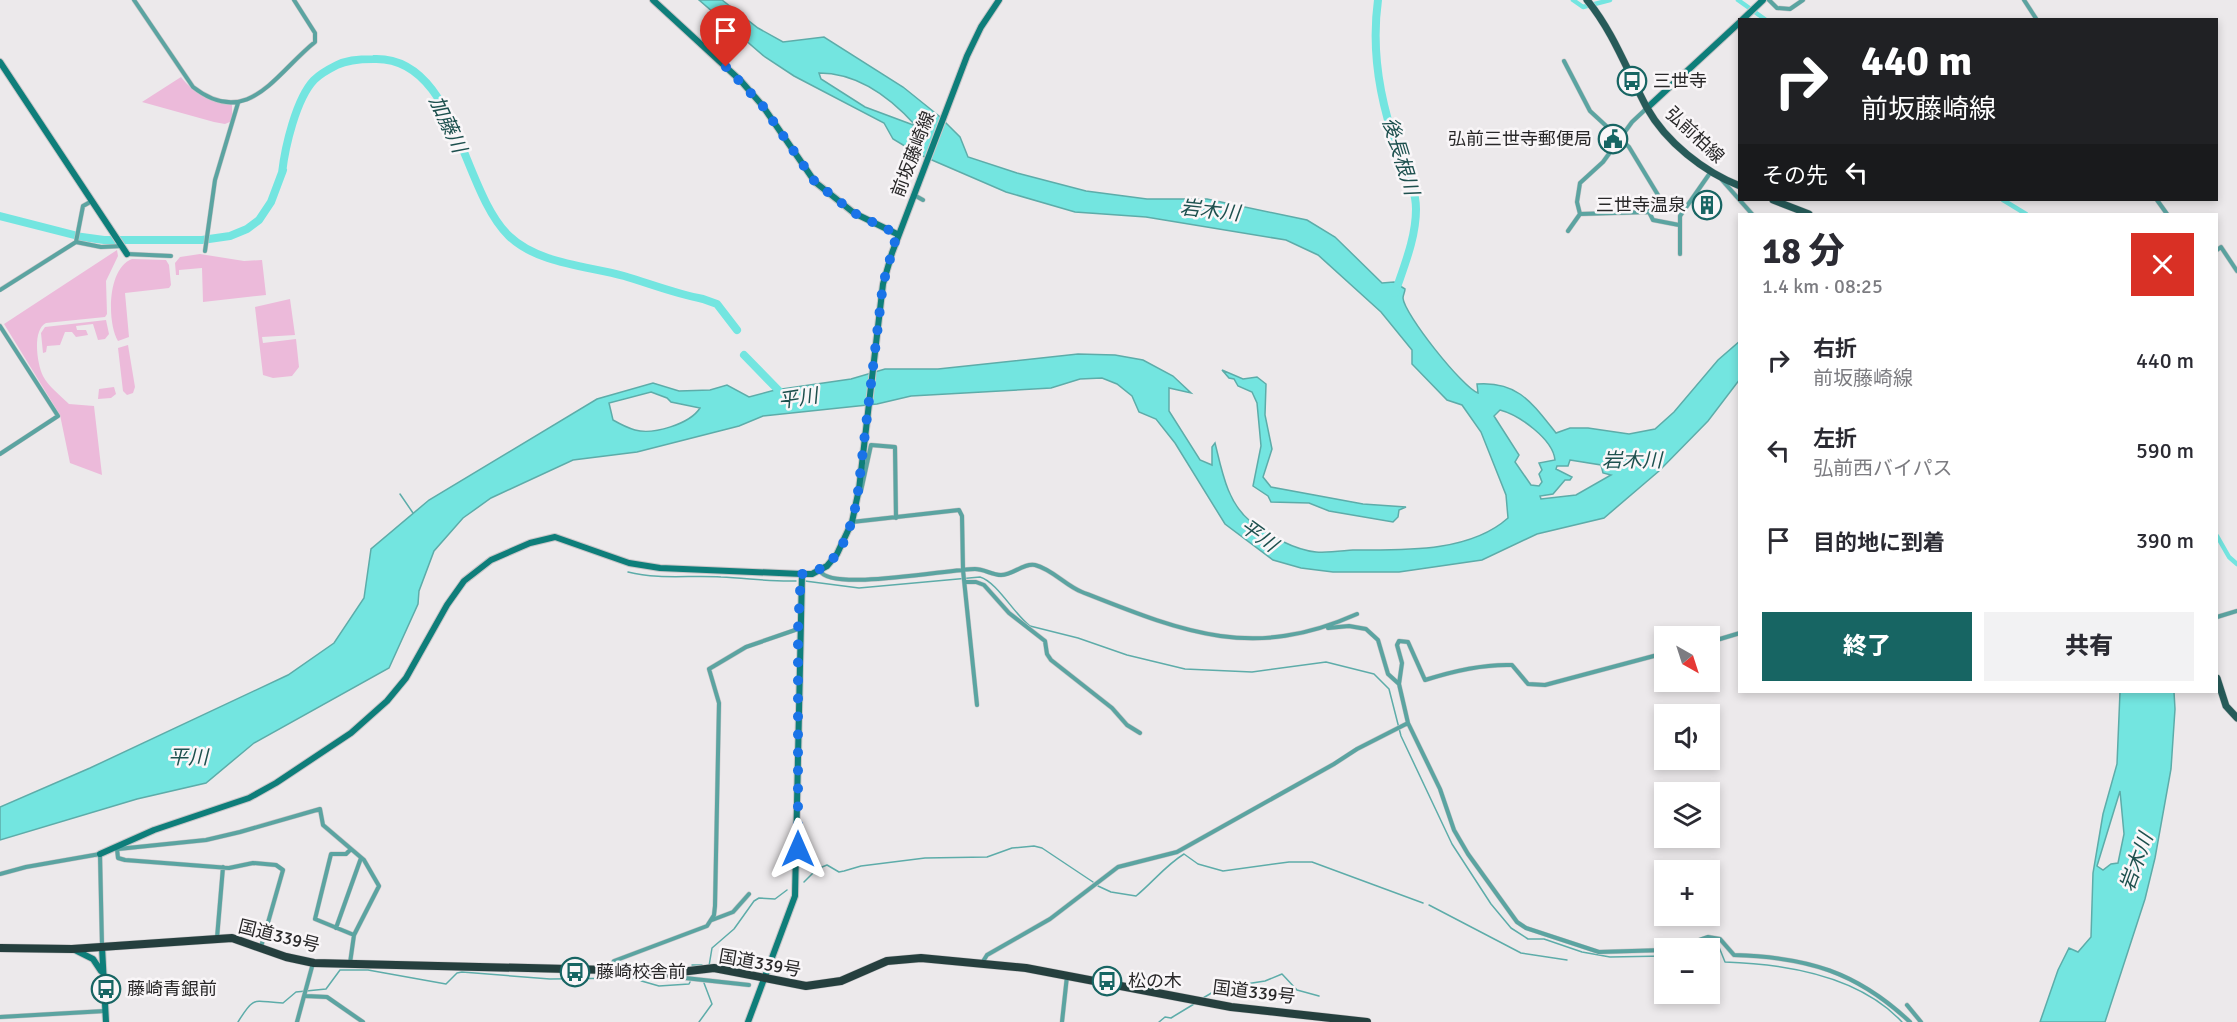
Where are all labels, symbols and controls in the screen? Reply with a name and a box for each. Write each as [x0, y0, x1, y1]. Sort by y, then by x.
pin [700, 5, 751, 67]
icon: arrive [709, 14, 742, 47]
text: 440 m [1861, 36, 1972, 87]
icon: right [1762, 42, 1840, 120]
bus stop icon: 三世寺 [1616, 65, 1648, 97]
place label: 三世寺 [1653, 70, 1707, 92]
water label: 加藤川 [424, 92, 472, 158]
text: 前坂藤崎線 [1861, 93, 1996, 126]
street label: 弘前柏線 [1661, 102, 1729, 168]
street label: 前坂藤崎線 [887, 108, 939, 200]
water label: 後長根川 [1377, 114, 1425, 200]
public building icon: 弘前三世寺郵便局 [1597, 123, 1629, 155]
place label: 弘前三世寺郵便局 [1448, 128, 1592, 150]
icon: left [1840, 156, 1873, 189]
text: その先 [1762, 162, 1828, 189]
building icon: 三世寺温泉 [1691, 189, 1723, 221]
place label: 三世寺温泉 [1596, 194, 1686, 216]
water label: 岩木川 [1179, 195, 1243, 226]
text: 18 分 [1762, 229, 1845, 274]
button: close [2131, 233, 2194, 296]
text: 1.4 km · 08:25 [1762, 274, 1883, 299]
text: 右折 [1813, 335, 1857, 362]
icon: right [1762, 344, 1795, 377]
text: 440 m [2136, 347, 2194, 374]
text: 前坂藤崎線 [1813, 366, 1913, 391]
water label: 平川 [776, 383, 822, 414]
text: 左折 [1813, 425, 1857, 452]
icon: left [1762, 434, 1795, 467]
text: 590 m [2136, 437, 2194, 464]
water label: 岩木川 [1602, 448, 1664, 473]
text: 弘前西バイパス [1813, 456, 1953, 481]
water label: 平川 [1235, 514, 1284, 558]
icon: arrive [1762, 524, 1795, 557]
text: 390 m [2136, 527, 2194, 554]
text: 目的地に到着 [1813, 529, 1945, 556]
button: 終了 [1762, 612, 1972, 681]
button: 共有 [1984, 612, 2194, 681]
north arrow [1654, 626, 1720, 692]
map controls [1654, 626, 1720, 1004]
button: sound [1654, 704, 1720, 770]
water label: 平川 [168, 745, 210, 770]
button: layers [1654, 782, 1720, 848]
position arrow [766, 817, 830, 881]
water label: 岩木川 [2114, 828, 2159, 895]
button: + [1654, 860, 1720, 926]
street label: 国道339号 [236, 915, 322, 957]
button: − [1654, 938, 1720, 1004]
street label: 国道339号 [717, 945, 803, 981]
bus stop icon: 藤崎校舎前 [559, 956, 591, 988]
place label: 藤崎校舎前 [596, 961, 686, 983]
bus stop icon: 松の木 [1091, 965, 1123, 997]
place label: 松の木 [1128, 970, 1182, 992]
bus stop icon: 藤崎青銀前 [90, 973, 122, 1005]
street label: 国道339号 [1211, 976, 1297, 1008]
place label: 藤崎青銀前 [127, 978, 217, 1000]

